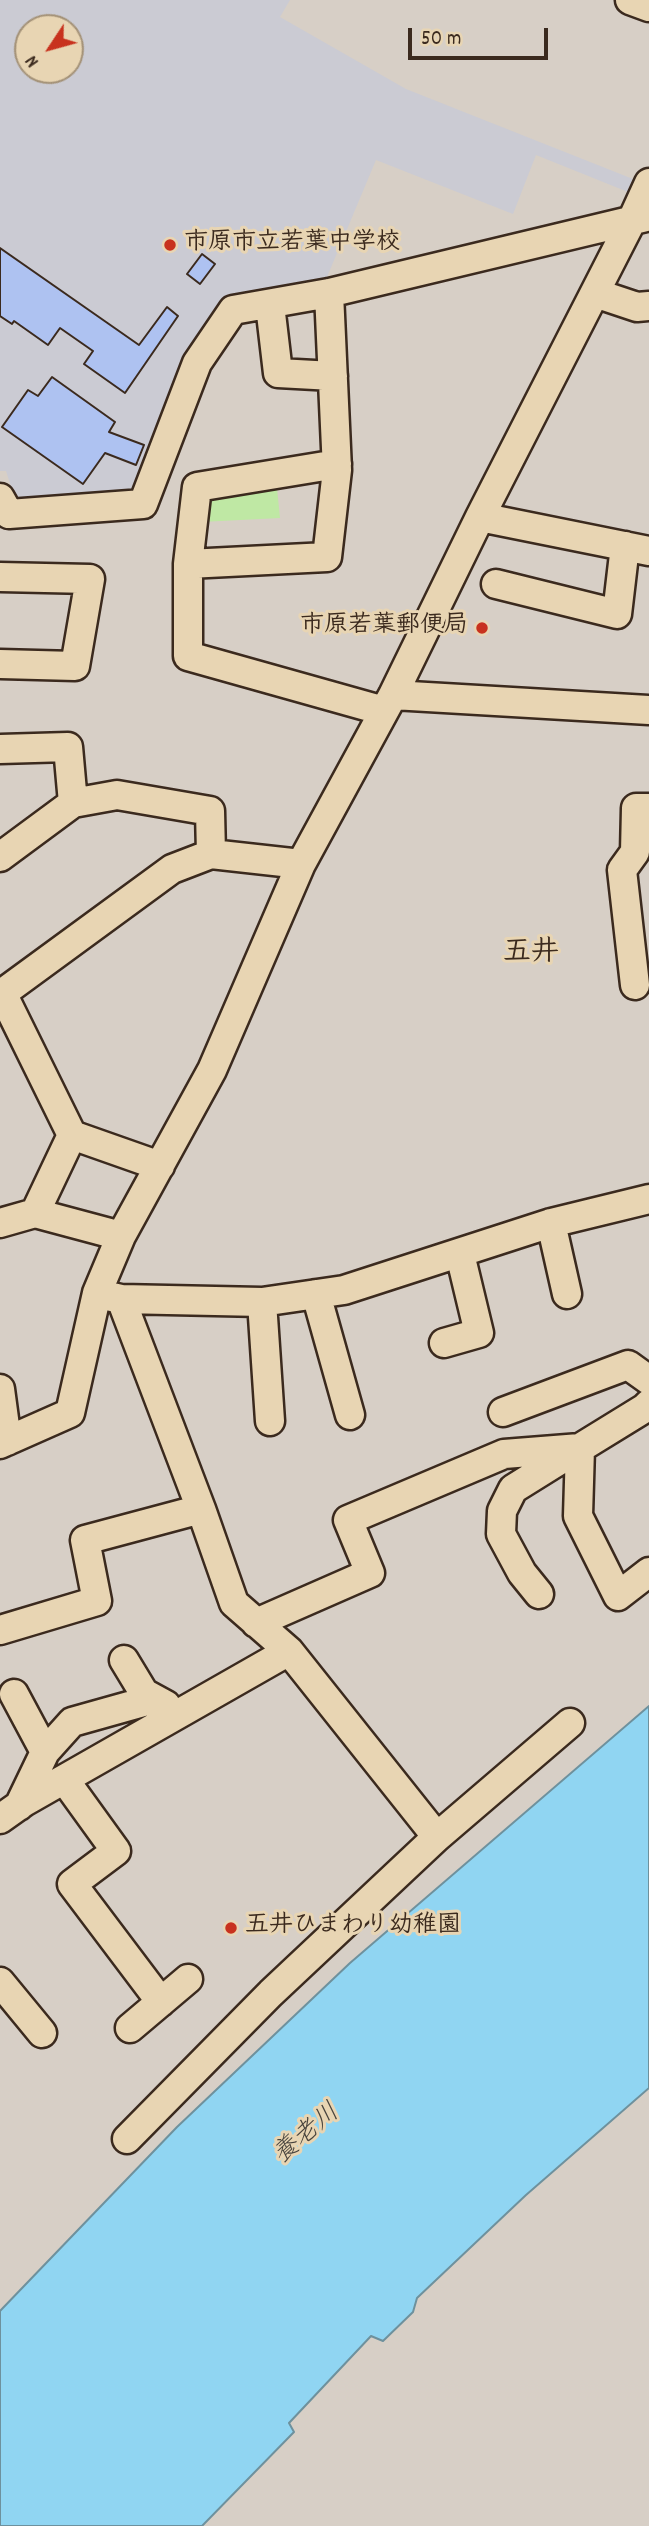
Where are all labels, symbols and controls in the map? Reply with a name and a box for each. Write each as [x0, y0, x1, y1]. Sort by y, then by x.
north arrow [14, 14, 84, 84]
scale bar [411, 14, 551, 58]
text: 50 m [421, 25, 461, 55]
text: N [20, 49, 47, 72]
place label: 市原市立若葉中学校 [184, 231, 400, 259]
marker: 市原市立若葉中学校 [162, 237, 178, 253]
place label: 市原若葉郵便局 [300, 614, 468, 642]
marker: 市原若葉郵便局 [474, 620, 490, 636]
district label: 五井 [503, 938, 559, 972]
place label: 五井ひまわり幼稚園 [245, 1914, 461, 1942]
marker: 五井ひまわり幼稚園 [223, 1920, 239, 1936]
water label: 養老川 [268, 2099, 348, 2173]

